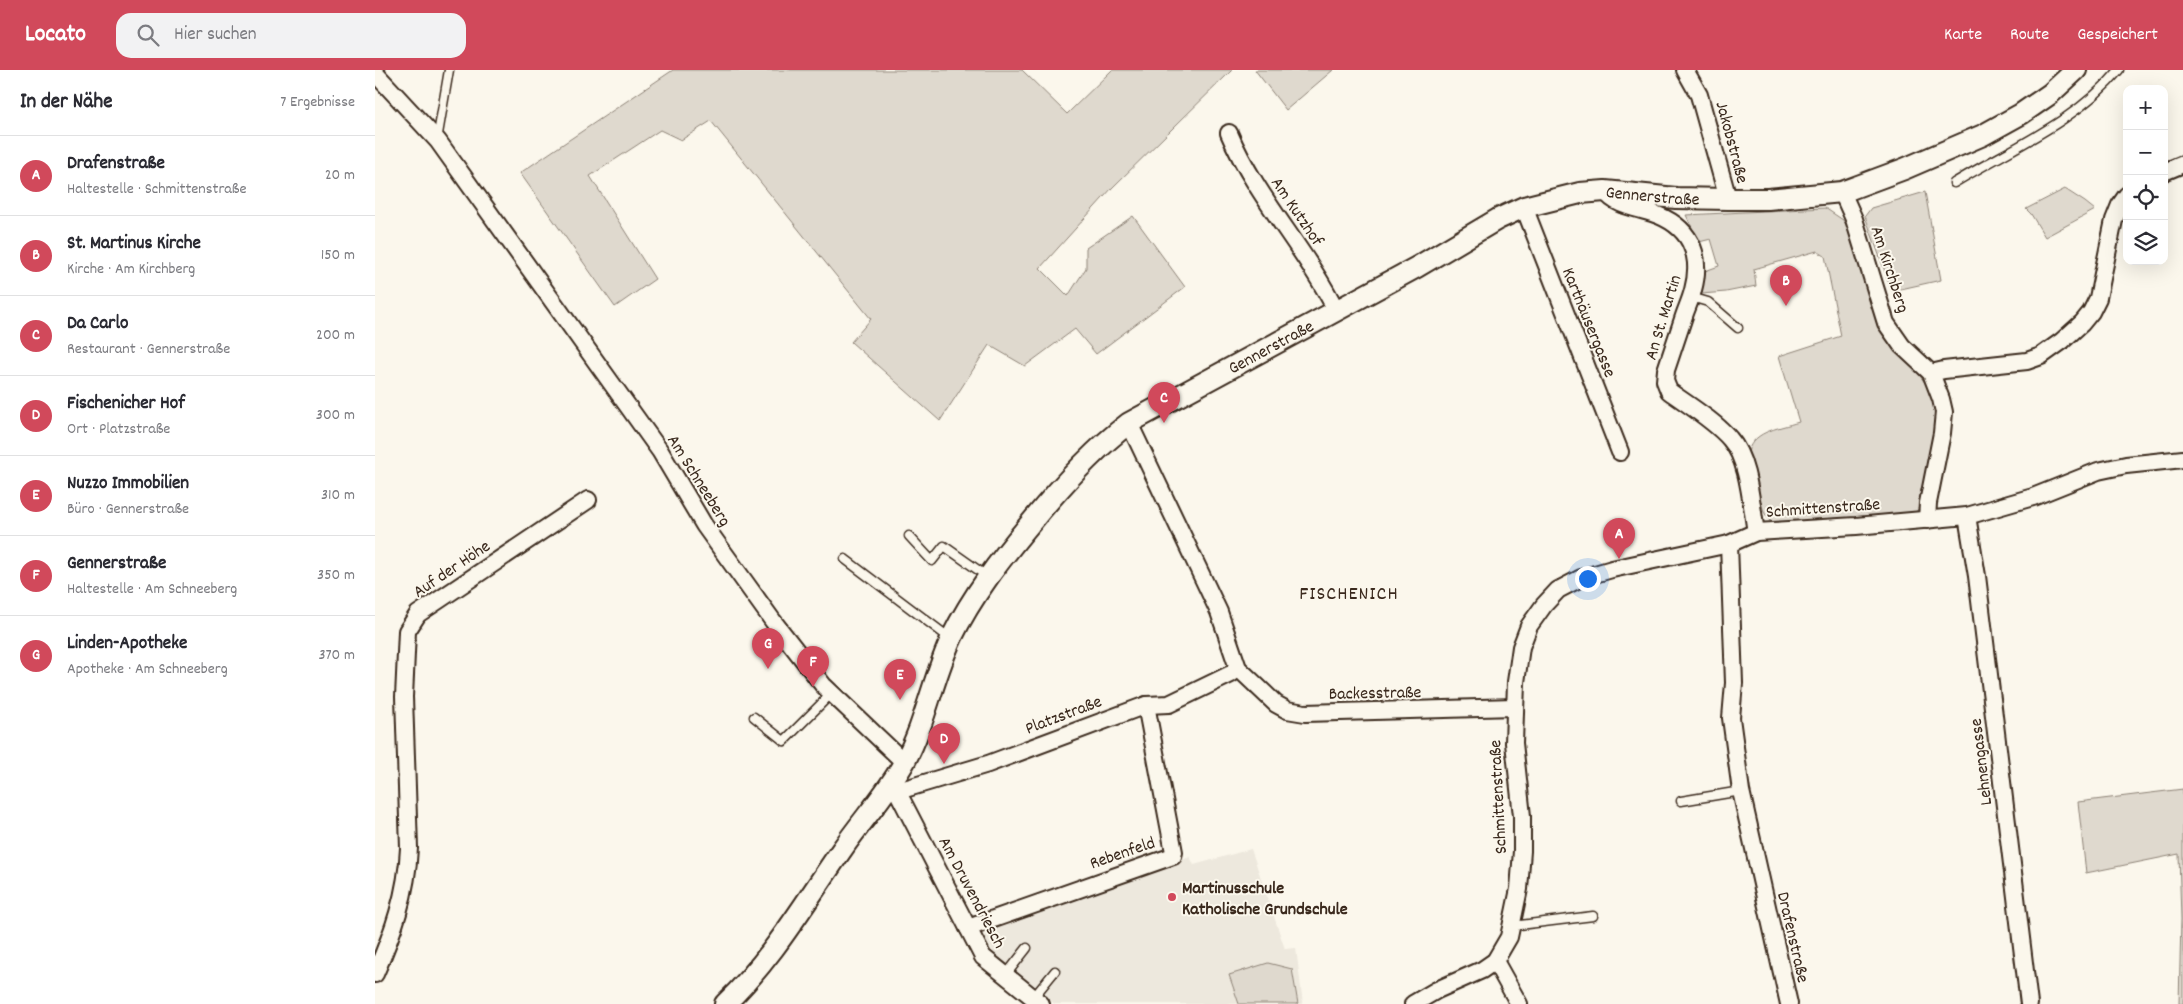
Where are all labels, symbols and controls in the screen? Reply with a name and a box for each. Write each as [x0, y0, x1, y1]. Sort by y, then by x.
search box [116, 13, 466, 58]
text: Locato [25, 18, 86, 52]
icon: search [134, 21, 162, 49]
text: Hier suchen [174, 22, 257, 49]
text: Karte [1944, 23, 1982, 48]
text: Route [2010, 23, 2049, 48]
text: Gespeichert [2077, 23, 2158, 48]
map controls [2123, 85, 2168, 265]
button: + [2123, 85, 2168, 130]
text: In der Nähe [20, 88, 112, 118]
text: 7 Ergebnisse [280, 91, 355, 114]
street label: Jakobstraße [1708, 99, 1754, 187]
button: − [2123, 130, 2168, 175]
text: Drafenstraße [67, 151, 165, 178]
text: A [32, 164, 40, 187]
text: 20 m [325, 164, 355, 187]
street label: Am Kutzhof [1264, 173, 1329, 252]
button: locate [2123, 175, 2168, 220]
text: Haltestelle · Schmittenstraße [67, 178, 246, 201]
street label: Gennerstraße [1604, 181, 1700, 213]
button: layers [2123, 220, 2168, 265]
street label: Am Kirchberg [1863, 223, 1915, 317]
text: St. Martinus Kirche [67, 231, 201, 258]
text: B [32, 244, 40, 267]
text: 150 m [321, 244, 355, 267]
text: Kirche · Am Kirchberg [67, 258, 195, 281]
street label: Karthäusergasse [1554, 264, 1621, 382]
pin: B [1770, 265, 1802, 306]
street label: An St. Martin [1640, 272, 1689, 363]
text: Da Carlo [67, 311, 128, 338]
street label: Gennerstraße [1224, 315, 1319, 382]
text: C [32, 324, 40, 347]
text: 200 m [316, 324, 355, 347]
text: Restaurant · Gennerstraße [67, 338, 230, 361]
pin: C [1148, 382, 1180, 423]
text: Fischenicher Hof [67, 391, 185, 418]
text: D [32, 404, 40, 427]
text: 300 m [316, 404, 355, 427]
text: Ort · Platzstraße [67, 418, 170, 441]
street label: Am Schneeberg [660, 431, 736, 532]
text: Nuzzo Immobilien [67, 471, 189, 498]
text: E [32, 484, 40, 507]
text: 310 m [321, 484, 355, 507]
street label: Schmittenstraße [1765, 493, 1881, 526]
text: Büro · Gennerstraße [67, 498, 189, 521]
pin: A [1603, 518, 1635, 559]
street label: Auf der Höhe [409, 535, 496, 605]
text: Gennerstraße [67, 551, 166, 578]
text: F [32, 564, 40, 587]
text: 350 m [317, 564, 355, 587]
your location [1575, 566, 1601, 592]
text: Haltestelle · Am Schneeberg [67, 578, 237, 601]
district label: FISCHENICH [1299, 581, 1399, 609]
pin: G [752, 628, 784, 669]
text: Linden-Apotheke [67, 631, 187, 658]
text: G [32, 644, 40, 667]
text: 370 m [318, 644, 355, 667]
pin: F [797, 646, 829, 687]
text: Apotheke · Am Schneeberg [67, 658, 228, 681]
pin: E [884, 659, 916, 700]
street label: Backesstraße [1328, 681, 1422, 708]
street label: Platzstraße [1022, 690, 1106, 742]
street label: Lehnengasse [1965, 717, 2000, 807]
pin: D [928, 723, 960, 764]
street label: Schmittenstraße [1484, 739, 1515, 855]
street label: Rebenfeld [1087, 832, 1159, 877]
street label: Am Druvendriesch [931, 833, 1011, 953]
place label: Martinusschule Katholische Grundschule [1182, 877, 1348, 923]
street label: Drafenstraße [1769, 890, 1814, 986]
marker: Martinusschule Katholische Grundschule [1166, 891, 1178, 903]

